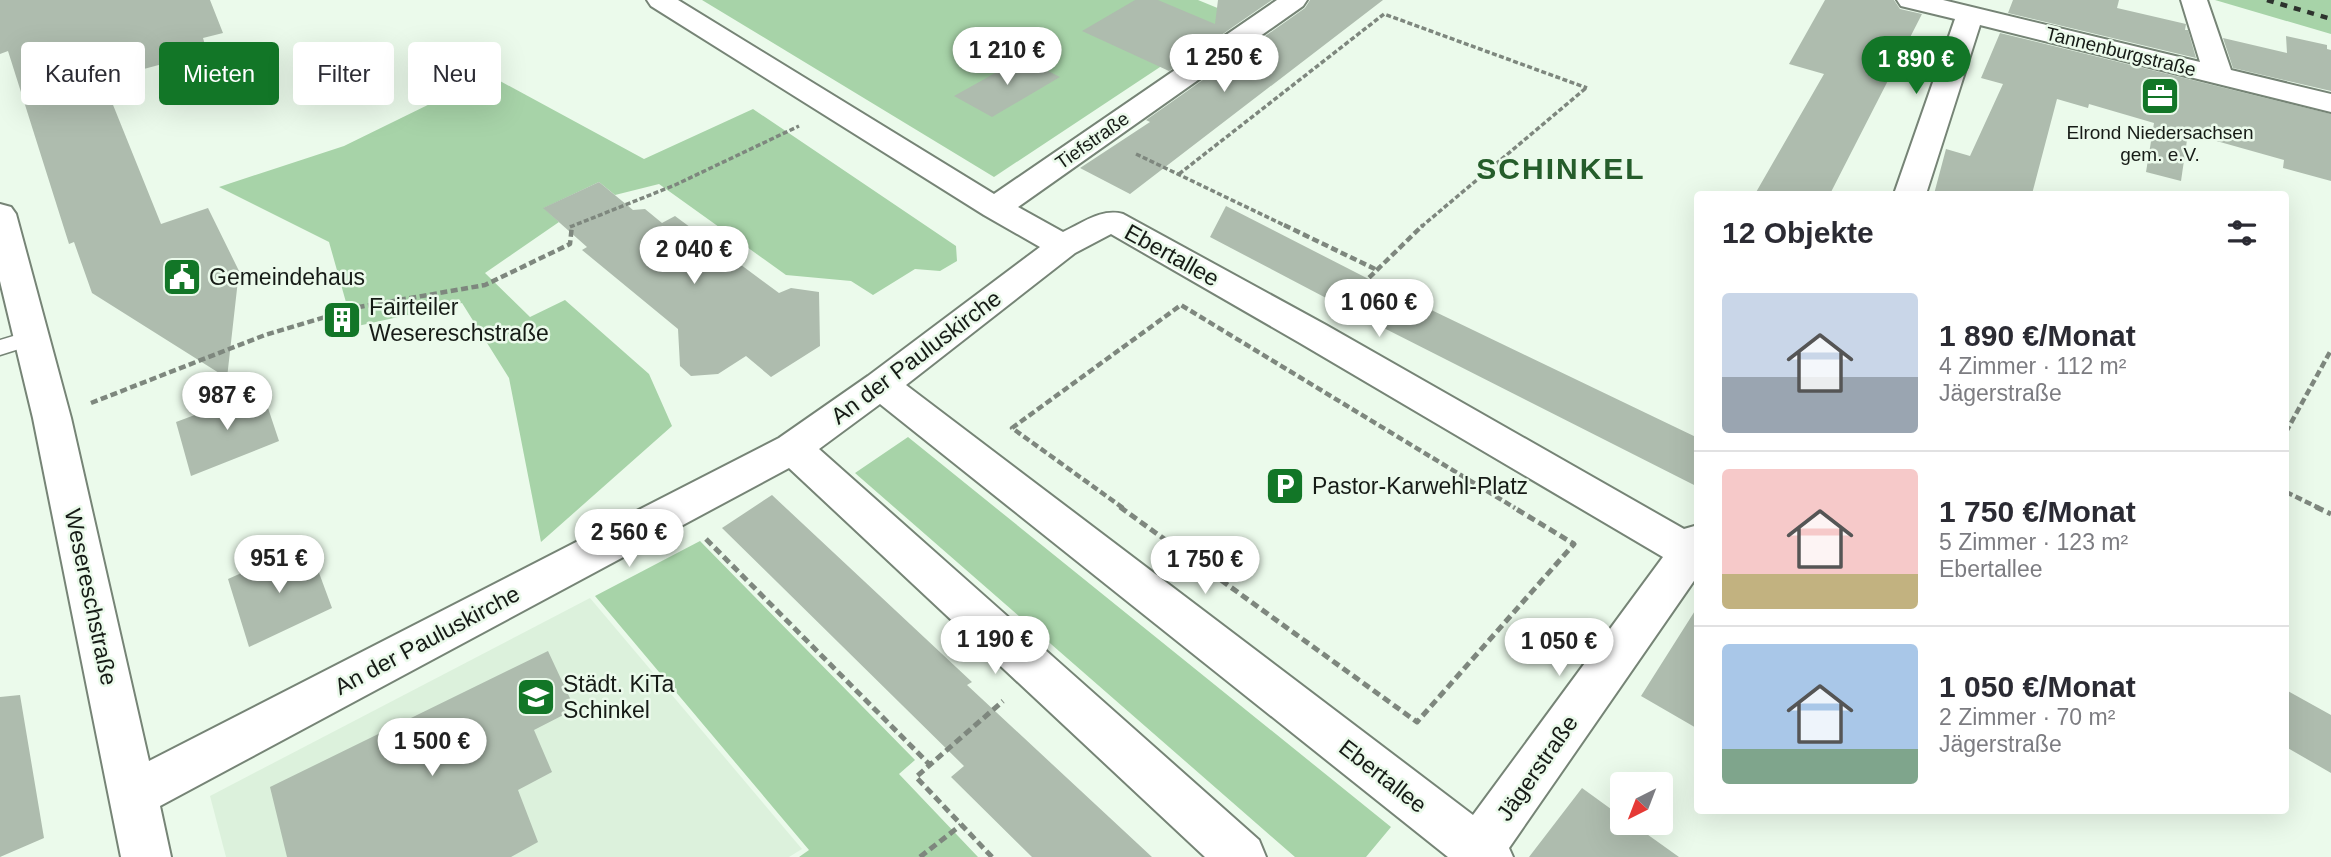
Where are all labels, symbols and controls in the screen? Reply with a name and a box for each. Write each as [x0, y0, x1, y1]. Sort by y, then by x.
street label: Tannenburgstraße [2044, 23, 2198, 80]
pin: 1 210 € [942, 28, 1072, 87]
pin: 1 250 € [1159, 34, 1289, 94]
pin: 1 890 € [1851, 36, 1981, 96]
text: 1 210 € [969, 37, 1045, 63]
chip: Kaufen [21, 42, 145, 105]
chip: Mieten [159, 42, 279, 105]
chip: Filter [293, 42, 394, 105]
chip: Neu [408, 42, 501, 105]
text: 1 250 € [1186, 44, 1262, 70]
text: 1 890 € [1878, 46, 1954, 72]
office icon: Elrond Niedersachsen gem. e.V. [2139, 75, 2181, 117]
street label: Tiefstraße [1052, 107, 1133, 173]
place label: Elrond Niedersachsen gem. e.V. [2067, 122, 2253, 165]
district label: SCHINKEL [1476, 152, 1646, 185]
icon: filters [2223, 214, 2261, 252]
text: 12 Objekte [1722, 216, 1874, 249]
street label: Ebertallee [1120, 219, 1224, 291]
pin: 2 040 € [629, 226, 759, 286]
text: 2 040 € [656, 236, 732, 262]
public building icon: Gemeindehaus [161, 256, 203, 298]
place label: Gemeindehaus [209, 264, 365, 290]
pin: 1 060 € [1314, 280, 1444, 339]
street label: An der Pauluskirche [826, 285, 1006, 429]
text: 1 060 € [1341, 289, 1417, 315]
place label: Fairteiler Wesereschstraße [369, 294, 549, 346]
building icon: Fairteiler Wesereschstraße [321, 299, 363, 341]
text: 1 890 €/Monat [1939, 319, 2136, 352]
icon: home [1778, 321, 1862, 405]
text: 4 Zimmer · 112 m² [1939, 353, 2126, 379]
pin: 987 € [178, 372, 276, 432]
text: Jägerstraße [1939, 380, 2062, 406]
text: 987 € [198, 382, 256, 408]
parking icon: Pastor-Karwehl-Platz [1264, 465, 1306, 507]
place label: Pastor-Karwehl-Platz [1312, 473, 1528, 499]
text: 1 750 €/Monat [1939, 495, 2136, 528]
icon: home [1778, 497, 1862, 581]
street label: Wesereschstraße [60, 506, 122, 688]
pin: 2 560 € [564, 510, 694, 569]
text: 2 560 € [591, 519, 667, 545]
text: 5 Zimmer · 123 m² [1939, 529, 2128, 555]
pin: 951 € [230, 536, 328, 595]
pin: 1 750 € [1140, 536, 1270, 596]
text: 951 € [250, 545, 308, 571]
text: 1 750 € [1167, 546, 1243, 572]
text: Ebertallee [1939, 556, 2043, 582]
street label: An der Pauluskirche [330, 580, 524, 700]
pin: 1 190 € [930, 616, 1060, 676]
pin: 1 050 € [1494, 618, 1624, 678]
text: 1 190 € [957, 626, 1033, 652]
text: 1 050 € [1521, 628, 1597, 654]
text: 1 050 €/Monat [1939, 670, 2136, 703]
place label: Städt. KiTa Schinkel [563, 671, 674, 723]
icon: home [1778, 672, 1862, 756]
school or university icon: Städt. KiTa Schinkel [515, 676, 557, 718]
text: 2 Zimmer · 70 m² [1939, 704, 2115, 730]
street label: Jägerstraße [1491, 710, 1583, 826]
pin: 1 500 € [367, 718, 497, 778]
text: 1 500 € [394, 728, 470, 754]
text: Jägerstraße [1939, 731, 2062, 757]
street label: Ebertallee [1334, 734, 1432, 818]
north arrow [1610, 772, 1673, 835]
map controls [1610, 772, 1673, 835]

